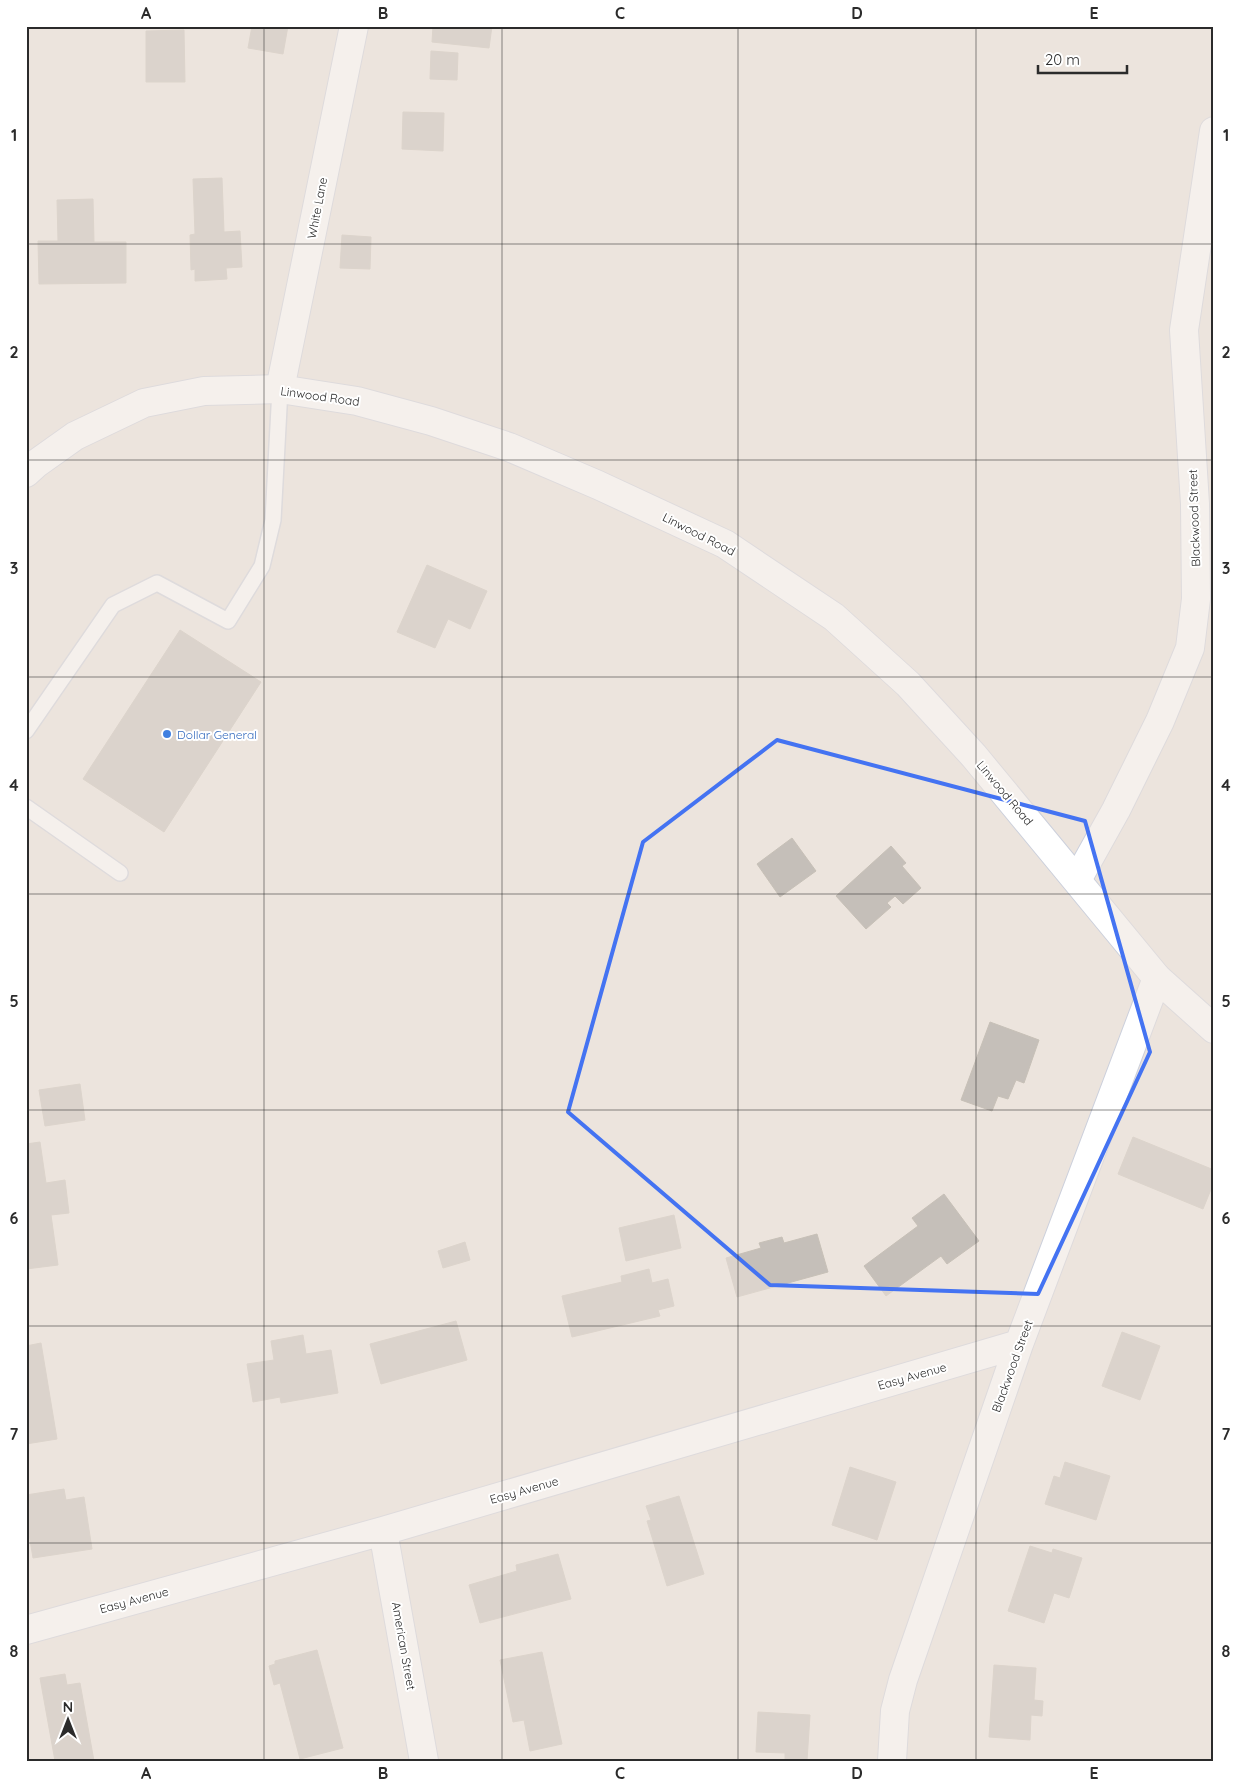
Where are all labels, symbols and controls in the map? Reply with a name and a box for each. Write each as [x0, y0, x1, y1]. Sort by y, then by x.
text: A [141, 3, 152, 23]
text: B [378, 3, 388, 23]
text: C [615, 3, 625, 23]
text: D [851, 3, 863, 23]
text: E [1089, 3, 1099, 23]
scale bar [1038, 42, 1126, 74]
text: 20 m [1045, 50, 1080, 69]
text: 1 [11, 125, 17, 145]
text: 1 [1223, 125, 1229, 145]
street label: White Lane [304, 176, 330, 240]
text: 2 [9, 342, 19, 362]
text: 2 [1221, 342, 1231, 362]
street label: Linwood Road [279, 383, 361, 409]
street label: Blackwood Street [1185, 469, 1203, 567]
street label: Linwood Road [660, 509, 738, 559]
text: 3 [10, 558, 18, 578]
text: 3 [1222, 558, 1230, 578]
place label: Dollar General [177, 727, 257, 742]
marker: Dollar General [161, 728, 173, 740]
street label: Linwood Road [974, 758, 1036, 828]
text: 4 [9, 775, 19, 795]
text: 4 [1221, 775, 1231, 795]
text: 5 [9, 991, 19, 1011]
text: 5 [1221, 991, 1231, 1011]
text: 6 [10, 1208, 19, 1228]
text: 6 [1222, 1208, 1231, 1228]
street label: Blackwood Street [988, 1318, 1036, 1414]
street label: Easy Avenue [876, 1359, 948, 1393]
text: 7 [10, 1424, 19, 1444]
text: 7 [1222, 1424, 1231, 1444]
street label: Easy Avenue [488, 1473, 560, 1507]
street label: Easy Avenue [98, 1584, 170, 1616]
street label: American Street [389, 1601, 419, 1691]
text: 8 [10, 1641, 19, 1661]
text: 8 [1222, 1641, 1231, 1661]
north arrow [42, 1694, 92, 1744]
text: N [63, 1698, 73, 1716]
text: A [141, 1763, 152, 1783]
text: B [378, 1763, 388, 1783]
text: C [615, 1763, 625, 1783]
text: D [851, 1763, 863, 1783]
text: E [1089, 1763, 1099, 1783]

